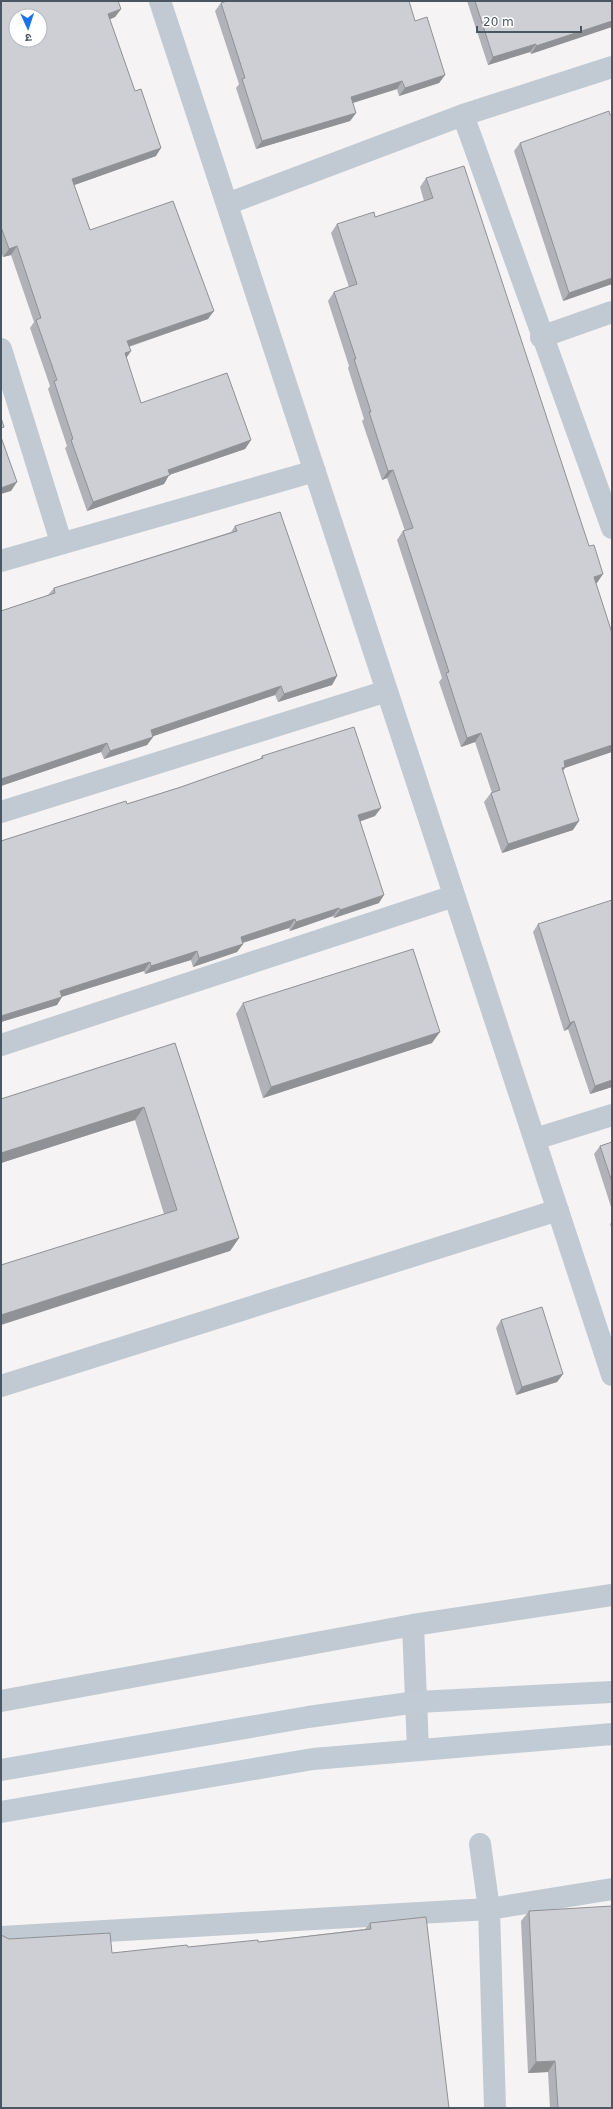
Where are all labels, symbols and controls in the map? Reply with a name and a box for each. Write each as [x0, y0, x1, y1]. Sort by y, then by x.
north arrow [8, 8, 48, 48]
scale bar [477, 8, 581, 34]
text: 20 m [483, 15, 514, 29]
text: उ [24, 31, 32, 44]

